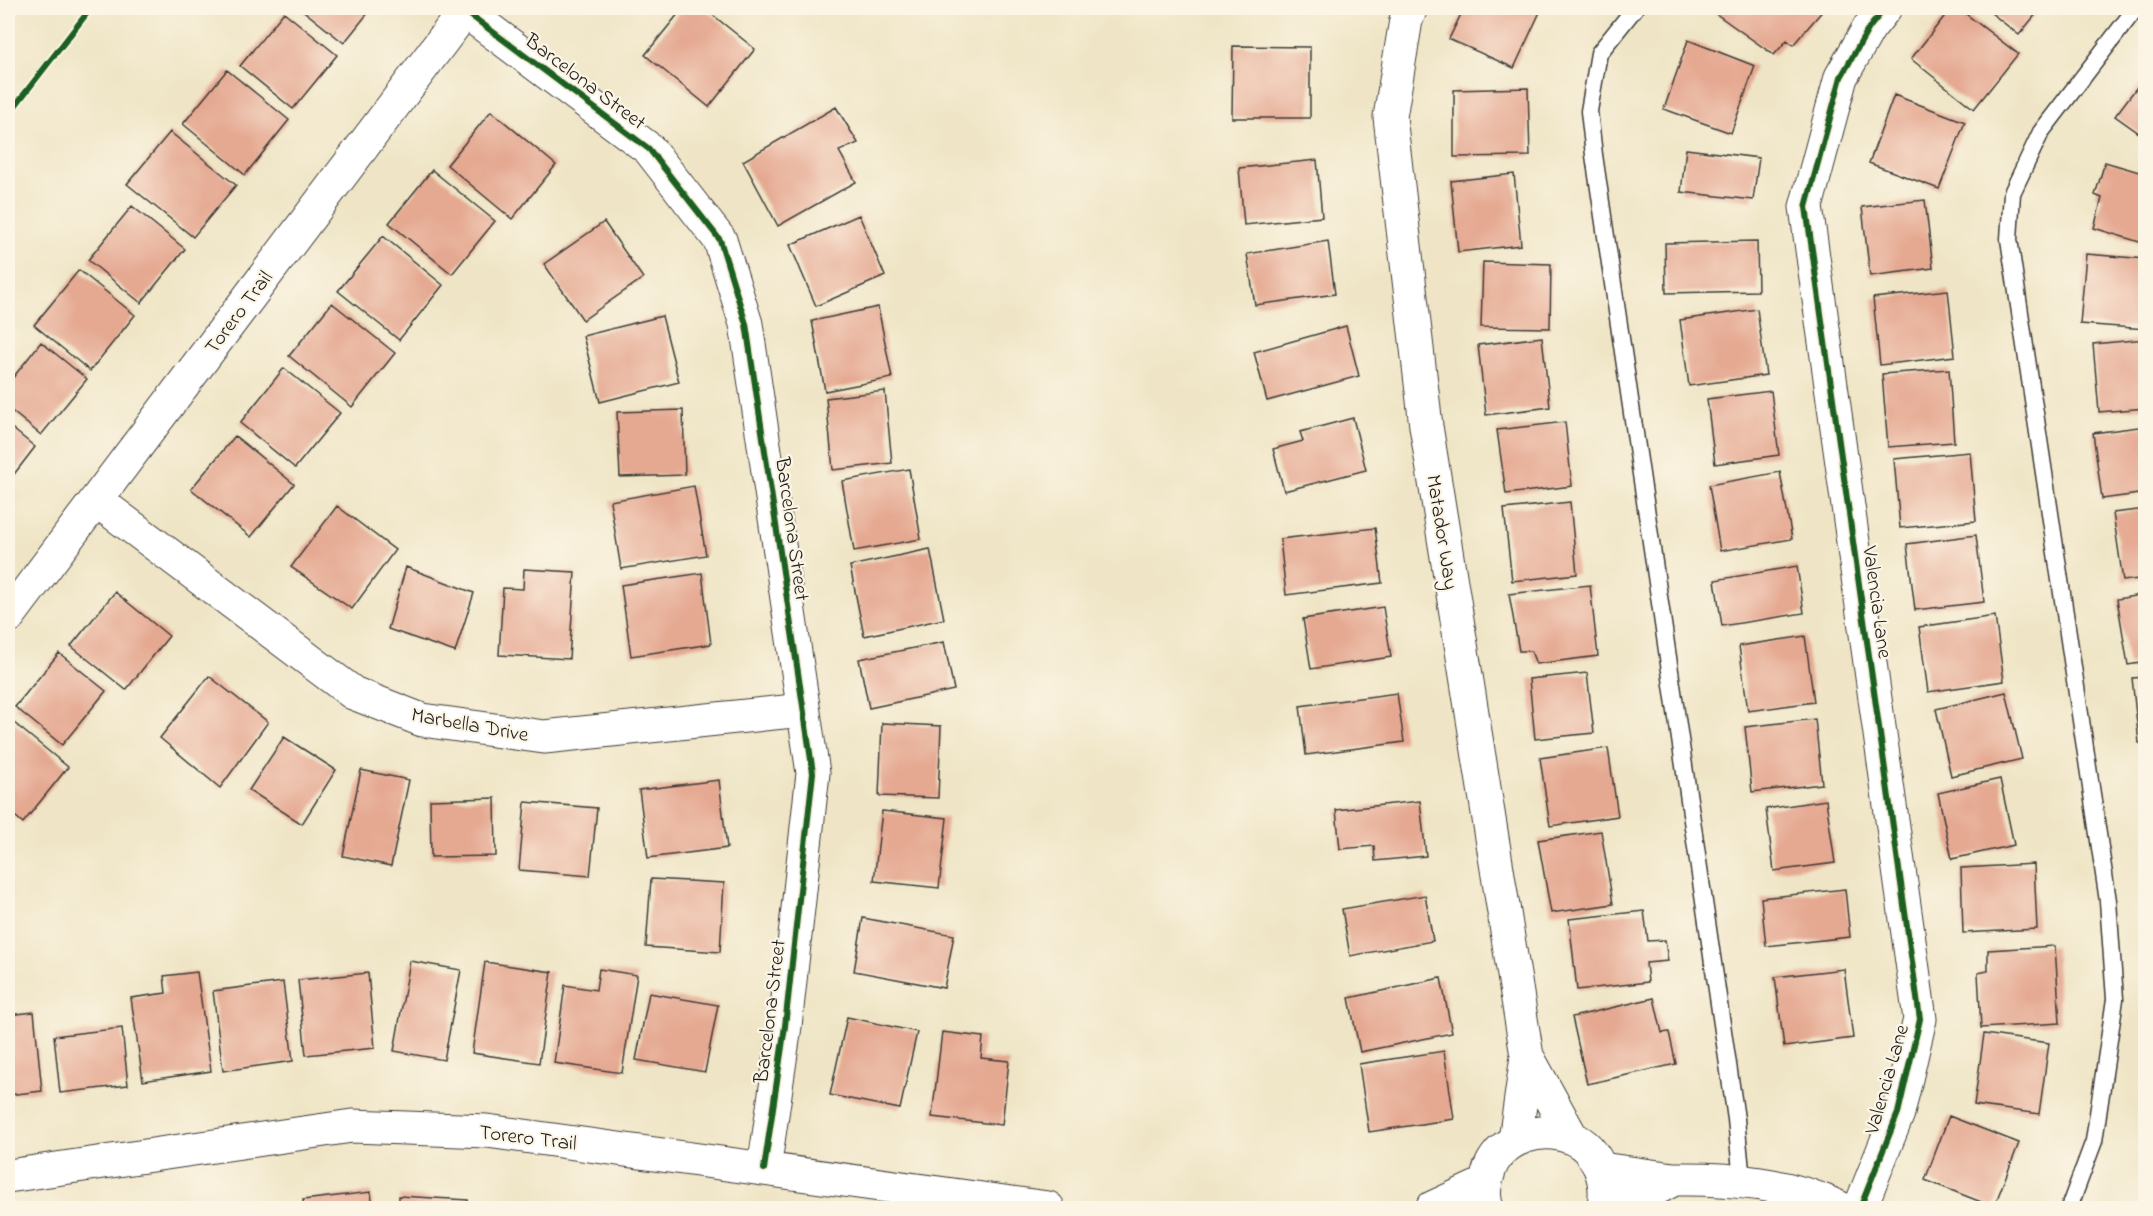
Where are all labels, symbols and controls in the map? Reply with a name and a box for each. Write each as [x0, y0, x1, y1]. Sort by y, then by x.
street label: Barcelona Street [517, 26, 652, 138]
street label: Torero Trail [198, 265, 281, 361]
street label: Barcelona Street [766, 454, 816, 603]
street label: Matador Way [1415, 473, 1465, 592]
street label: Valencia Lane [1853, 543, 1899, 661]
street label: Marbella Drive [409, 701, 531, 751]
street label: Barcelona Street [747, 937, 795, 1086]
street label: Valencia Lane [1858, 1021, 1918, 1139]
street label: Torero Trail [477, 1118, 578, 1160]

